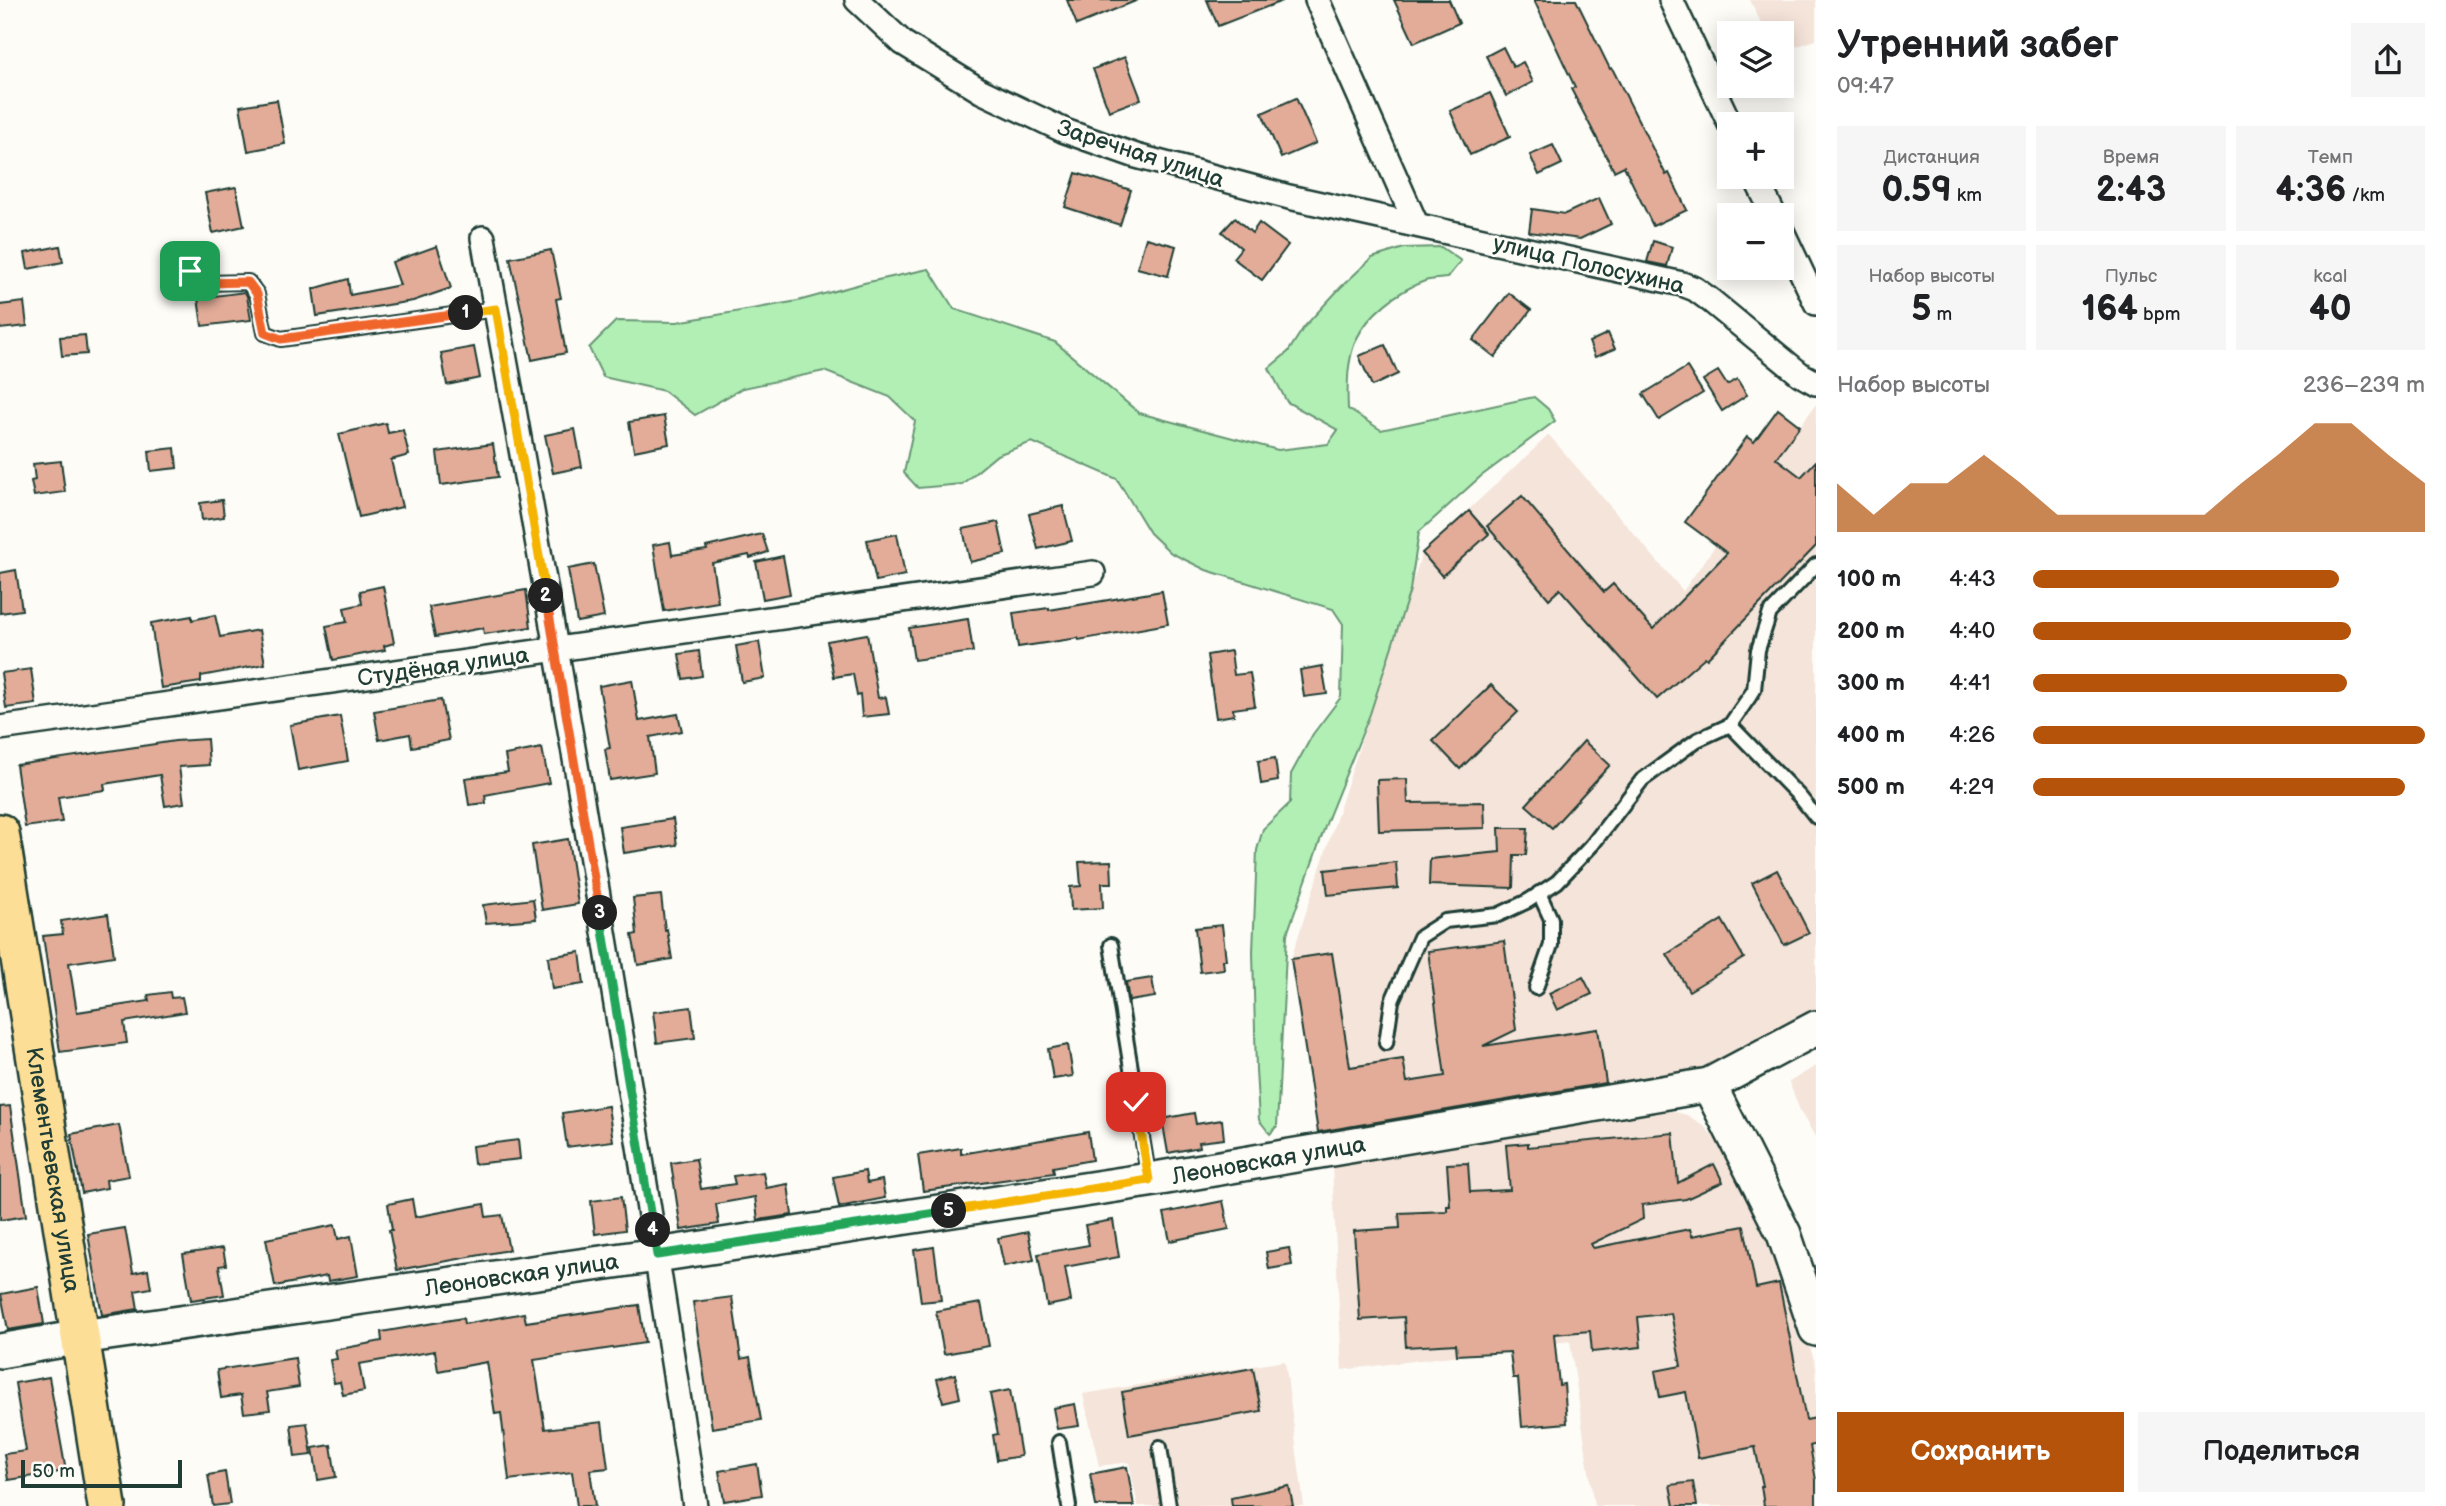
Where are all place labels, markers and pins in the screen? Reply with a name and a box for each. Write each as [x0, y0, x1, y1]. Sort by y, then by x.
pin [160, 241, 220, 301]
pin: 1 [448, 296, 484, 330]
pin: 2 [528, 578, 564, 614]
pin: 3 [582, 895, 618, 930]
pin [1106, 1072, 1166, 1132]
pin: 5 [932, 1194, 967, 1228]
pin: 4 [636, 1212, 670, 1248]

